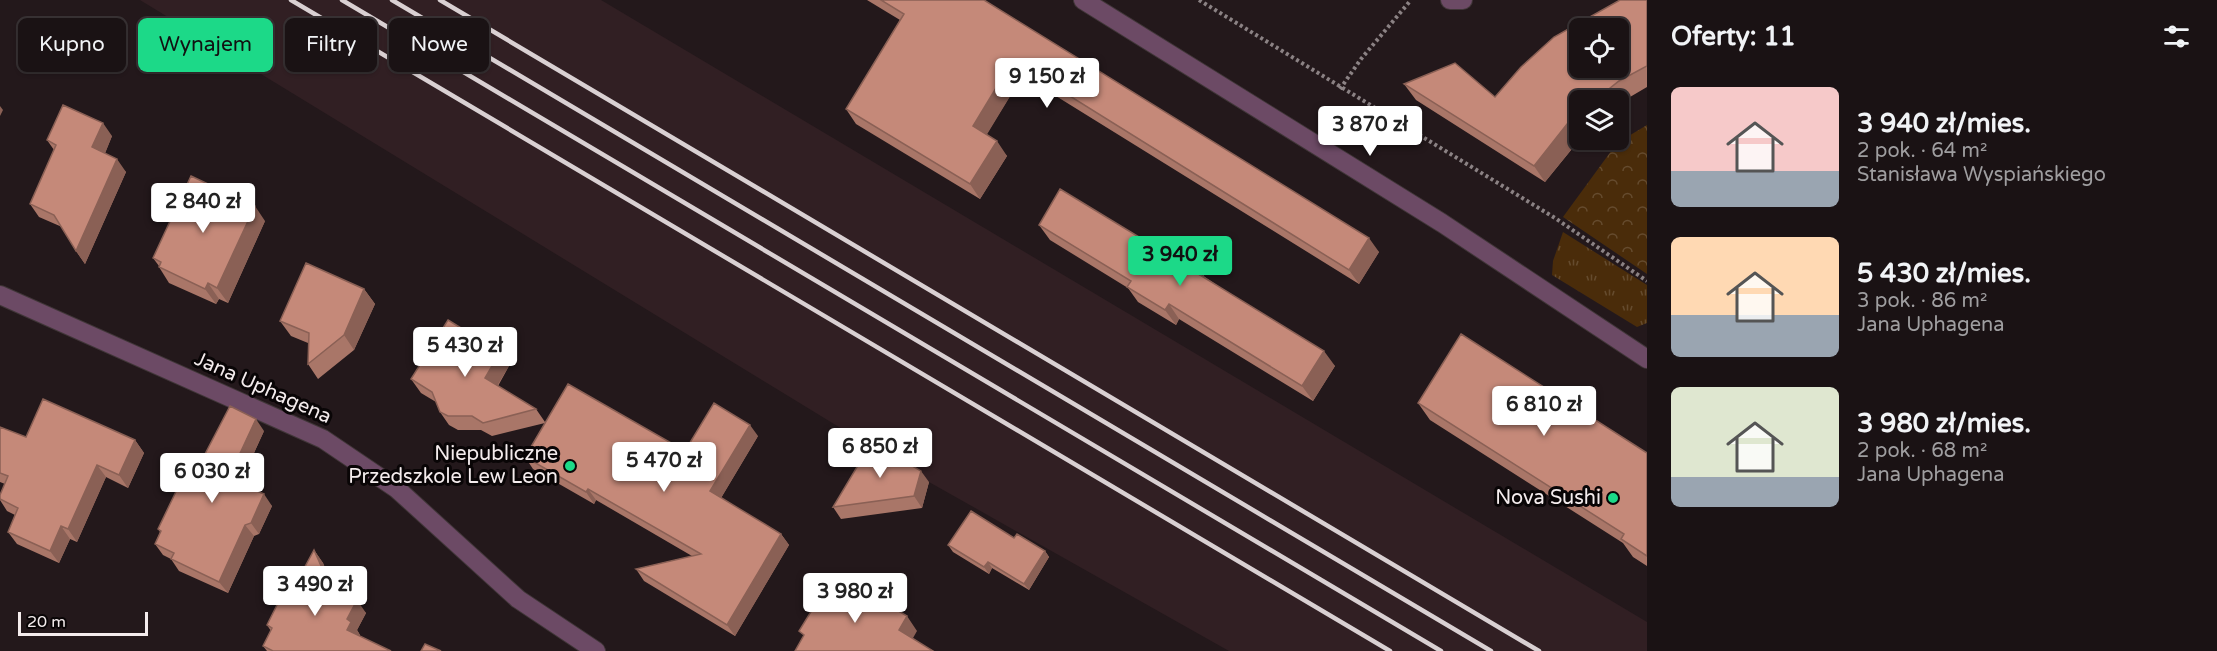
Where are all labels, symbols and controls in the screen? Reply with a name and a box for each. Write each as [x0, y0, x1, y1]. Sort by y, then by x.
chip: Kupno [18, 18, 126, 72]
chip: Wynajem [138, 18, 273, 72]
chip: Filtry [285, 18, 377, 72]
chip: Nowe [389, 18, 489, 72]
map controls [1569, 18, 1629, 150]
button: locate [1569, 18, 1629, 78]
icon: filters [2160, 20, 2193, 53]
text: Oferty: 11 [1671, 21, 1796, 52]
pin: 9 150 zł [985, 58, 1109, 109]
text: 9 150 zł [1009, 65, 1085, 89]
button: layers [1569, 90, 1629, 150]
pin: 3 870 zł [1308, 106, 1432, 157]
text: 3 940 zł/mies. [1857, 108, 2031, 139]
icon: home [1719, 111, 1791, 183]
text: 3 870 zł [1332, 113, 1408, 137]
text: 2 pok. · 64 m² [1857, 139, 1987, 163]
text: Stanisława Wyspiańskiego [1857, 163, 2106, 187]
pin: 2 840 zł [141, 183, 265, 234]
text: 2 840 zł [165, 190, 241, 214]
pin: 3 940 zł [1118, 236, 1242, 287]
text: 3 940 zł [1142, 243, 1218, 267]
text: 5 430 zł/mies. [1857, 258, 2031, 289]
icon: home [1719, 261, 1791, 333]
text: 3 pok. · 86 m² [1857, 289, 1987, 313]
text: Jana Uphagena [1857, 313, 2004, 337]
pin: 5 430 zł [403, 327, 527, 378]
text: 5 430 zł [427, 334, 503, 358]
street label: Jana Uphagena [191, 347, 335, 429]
pin: 6 810 zł [1482, 386, 1606, 437]
text: 6 810 zł [1506, 393, 1582, 417]
text: 3 980 zł/mies. [1857, 408, 2031, 439]
icon: home [1719, 411, 1791, 483]
pin: 6 850 zł [818, 428, 942, 479]
text: 6 850 zł [842, 435, 918, 459]
text: 2 pok. · 68 m² [1857, 439, 1987, 463]
place label: Niepubliczne Przedszkole Lew Leon [348, 442, 558, 489]
pin: 5 470 zł [602, 442, 726, 493]
text: 5 470 zł [626, 449, 702, 473]
pin: 6 030 zł [150, 453, 274, 504]
marker: Niepubliczne Przedszkole Lew Leon [563, 459, 577, 473]
text: 6 030 zł [174, 460, 250, 484]
text: Jana Uphagena [1857, 463, 2004, 487]
place label: Nova Sushi [1495, 486, 1601, 510]
marker: Nova Sushi [1606, 491, 1620, 505]
pin: 3 490 zł [253, 566, 377, 617]
text: 3 490 zł [277, 573, 353, 597]
pin: 3 980 zł [793, 573, 917, 624]
text: 3 980 zł [817, 580, 893, 604]
scale bar [18, 609, 148, 636]
text: 20 m [27, 612, 66, 632]

